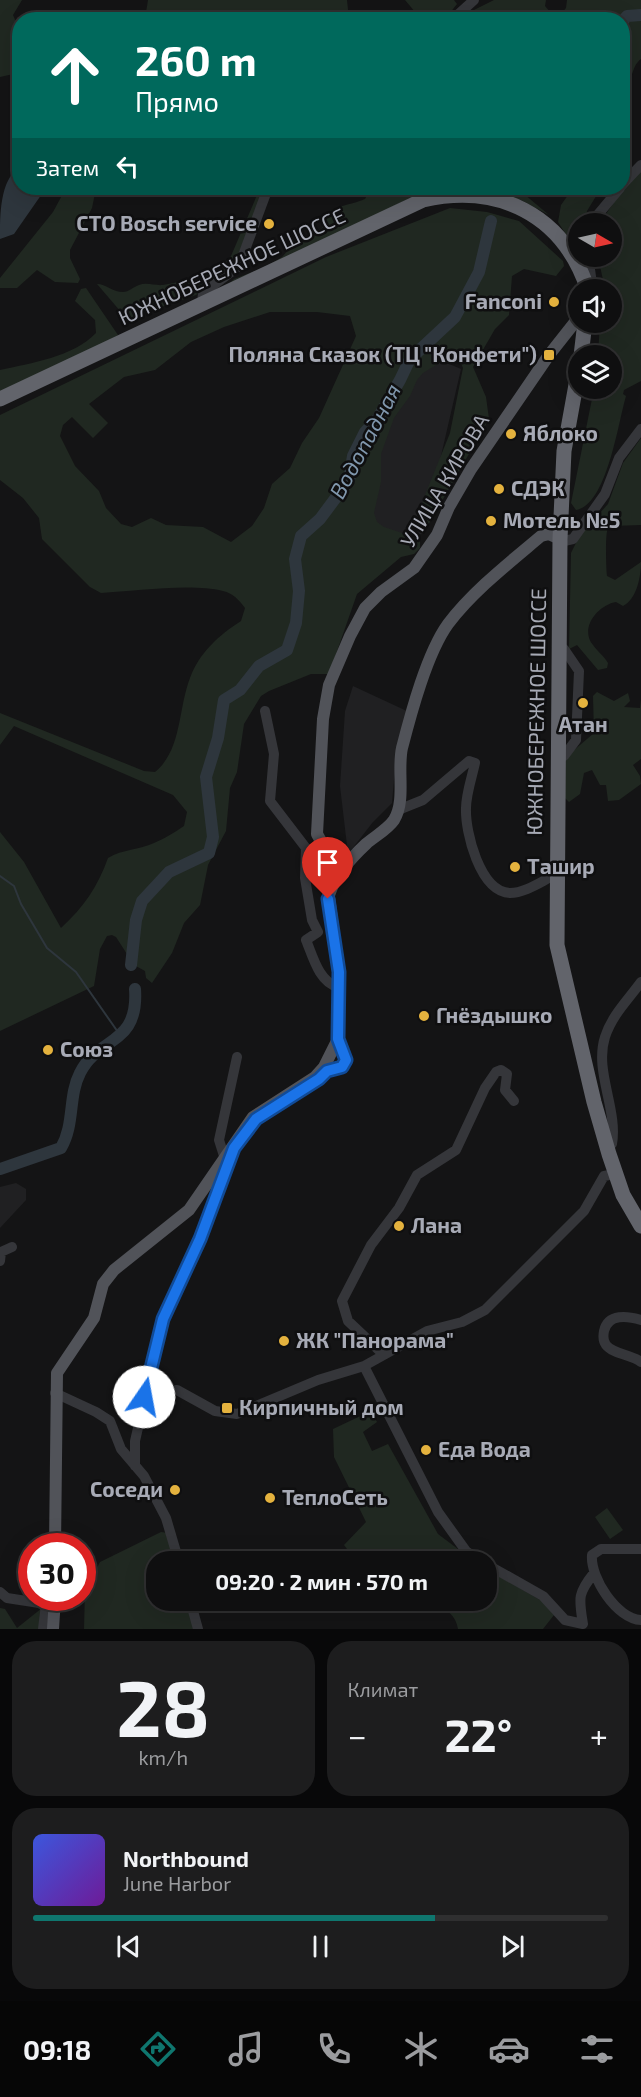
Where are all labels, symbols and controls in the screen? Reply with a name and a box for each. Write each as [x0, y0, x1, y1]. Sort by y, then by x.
text: 260 m [135, 34, 257, 84]
icon: ahead [36, 36, 114, 114]
text: Прямо [135, 85, 219, 117]
icon: left [111, 150, 144, 183]
text: Затем [36, 154, 99, 180]
street label: ЮЖНОБЕРЕЖНОЕ ШОССЕ [114, 202, 349, 329]
place label: СТО Bosch service [76, 210, 257, 235]
north arrow [568, 213, 622, 267]
map controls [568, 213, 622, 399]
marker: СТО Bosch service [262, 217, 276, 231]
button: sound [568, 279, 622, 333]
place label: Fanconi [465, 288, 542, 313]
marker: Fanconi [547, 295, 561, 309]
place label: Поляна Сказок (ТЦ "Конфети") [228, 341, 537, 366]
button: layers [568, 345, 622, 399]
marker: Поляна Сказок (ТЦ "Конфети") [542, 348, 556, 362]
water label: Водопадная [323, 379, 405, 502]
street label: УЛИЦА КИРОВА [394, 409, 493, 551]
place label: Яблоко [523, 420, 598, 445]
marker: Яблоко [504, 427, 518, 441]
place label: СДЭК [511, 475, 565, 500]
marker: СДЭК [492, 482, 506, 496]
place label: Мотель №5 [503, 507, 620, 532]
marker: Мотель №5 [484, 514, 498, 528]
street label: ЮЖНОБЕРЕЖНОЕ ШОССЕ [521, 588, 550, 836]
marker: Атан [576, 696, 590, 710]
place label: Атан [558, 711, 608, 736]
pin [302, 837, 353, 899]
icon: arrive [311, 846, 344, 879]
place label: Ташир [527, 853, 595, 878]
marker: Ташир [508, 860, 522, 874]
place label: Гнёздышко [436, 1002, 552, 1027]
marker: Гнёздышко [417, 1009, 431, 1023]
place label: Союз [60, 1036, 113, 1061]
marker: Союз [41, 1043, 55, 1057]
place label: Лана [411, 1212, 462, 1237]
marker: Лана [392, 1219, 406, 1233]
place label: ЖК "Панорама" [296, 1327, 454, 1352]
marker: ЖК "Панорама" [277, 1334, 291, 1348]
position arrow [112, 1365, 176, 1429]
place label: Кирпичный дом [239, 1394, 404, 1419]
marker: Кирпичный дом [220, 1401, 234, 1415]
place label: Еда Вода [438, 1436, 531, 1461]
marker: Еда Вода [419, 1443, 433, 1457]
place label: Соседи [90, 1476, 163, 1501]
marker: Соседи [168, 1483, 182, 1497]
place label: ТеплоСеть [282, 1484, 388, 1509]
marker: ТеплоСеть [263, 1491, 277, 1505]
speed limit sign: 30 [18, 1533, 96, 1611]
text: 09:20 · 2 мин · 570 m [215, 1568, 428, 1594]
text: 28 [116, 1659, 210, 1753]
text: Климат [348, 1677, 418, 1701]
text: 22° [444, 1707, 512, 1761]
text: − [348, 1715, 367, 1755]
text: + [590, 1715, 608, 1755]
text: km/h [138, 1745, 188, 1769]
text: Northbound [123, 1845, 249, 1871]
text: June Harbor [123, 1871, 231, 1895]
icon: previous [112, 1930, 145, 1963]
icon: pause [304, 1930, 337, 1963]
icon: next [496, 1930, 529, 1963]
icon: directions [137, 2028, 179, 2070]
icon: music [225, 2028, 267, 2070]
icon: phone [313, 2028, 355, 2070]
icon: climate [400, 2028, 442, 2070]
icon: car [488, 2028, 530, 2070]
icon: filters [576, 2028, 618, 2070]
text: 09:18 [23, 2033, 91, 2065]

